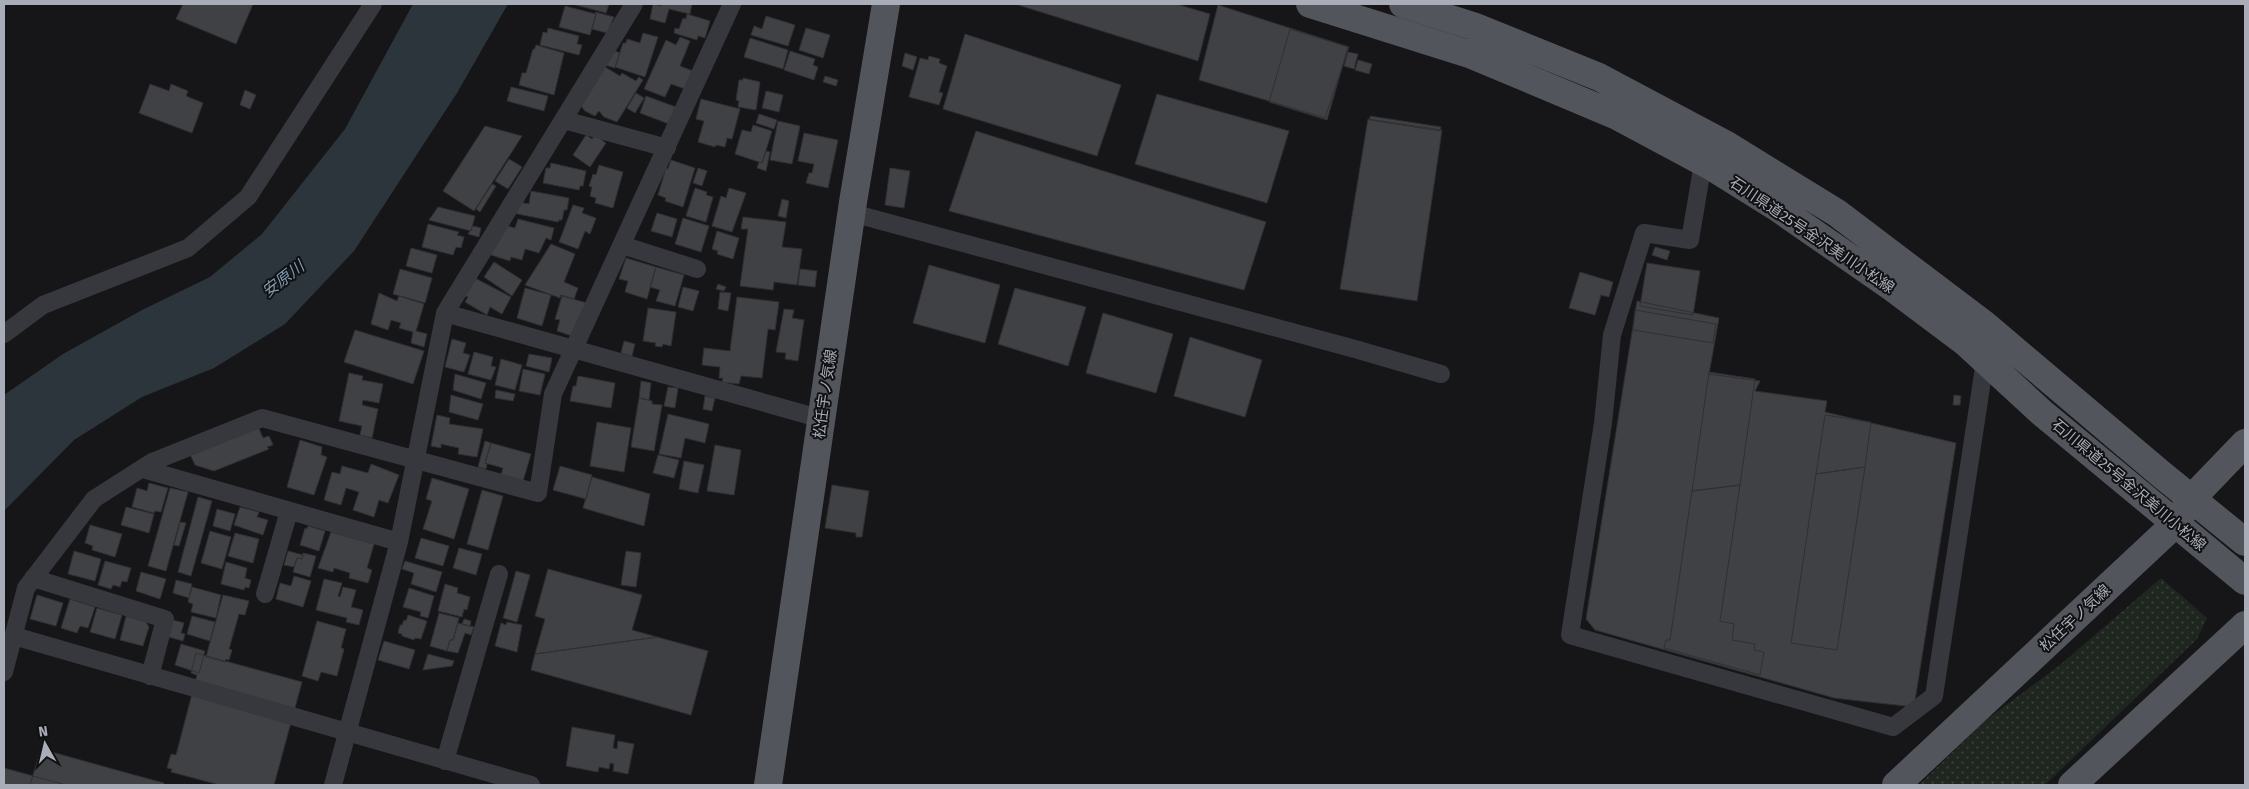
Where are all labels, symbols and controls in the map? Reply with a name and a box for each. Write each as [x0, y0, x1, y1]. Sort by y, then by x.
street label: 石川県道25号金沢美川小松線 [1726, 173, 1898, 297]
water label: 安原川 [258, 256, 309, 301]
street label: 松任宇ノ気線 [810, 348, 840, 440]
street label: 石川県道25号金沢美川小松線 [2049, 415, 2209, 555]
street label: 松任宇ノ気線 [2036, 581, 2114, 655]
north arrow [20, 719, 70, 769]
text: N [37, 723, 49, 741]

